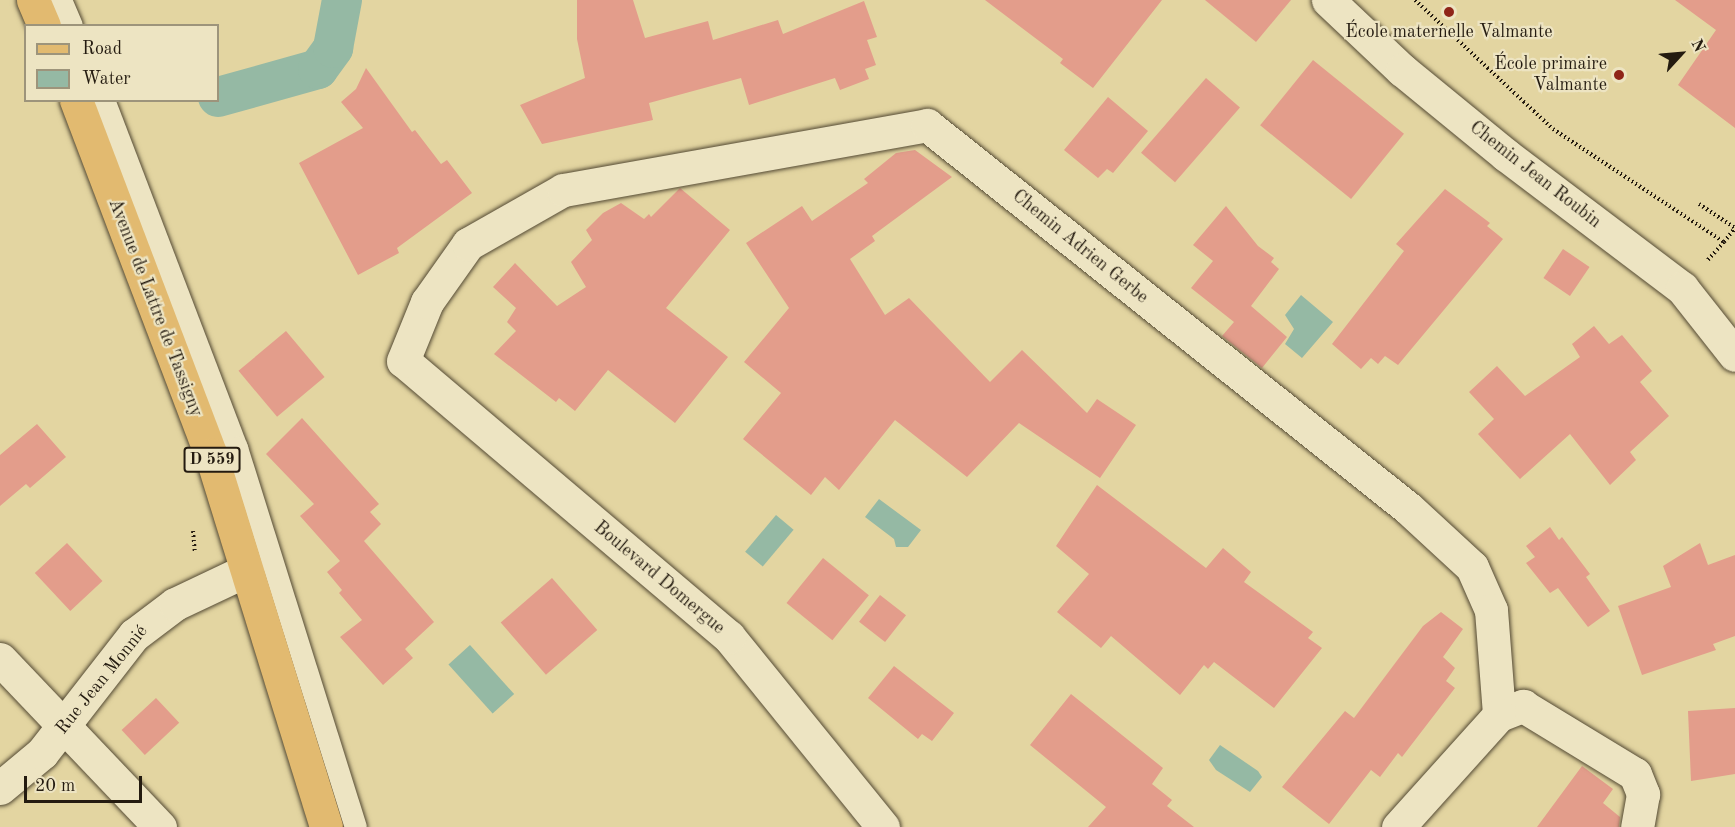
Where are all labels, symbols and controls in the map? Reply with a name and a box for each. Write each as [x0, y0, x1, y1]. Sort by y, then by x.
marker: École maternelle Valmante [1442, 5, 1456, 19]
place label: École maternelle Valmante [1345, 21, 1553, 43]
legend [24, 24, 219, 102]
north arrow [1651, 24, 1711, 84]
text: N [1687, 37, 1707, 55]
text: Road [82, 40, 122, 58]
place label: École primaire Valmante [1494, 54, 1607, 97]
marker: École primaire Valmante [1612, 68, 1626, 82]
text: Water [82, 70, 131, 88]
street label: Chemin Jean Roubin [1465, 117, 1605, 233]
street label: Chemin Adrien Gerbe [1008, 186, 1152, 308]
street label: Avenue de Lattre de Tassigny [103, 196, 207, 420]
road number: D 559 [184, 447, 240, 473]
street label: Boulevard Domergue [589, 517, 729, 639]
street label: Rue Jean Monnié [51, 621, 153, 739]
scale bar [27, 764, 146, 802]
text: 20 m [35, 777, 75, 795]

